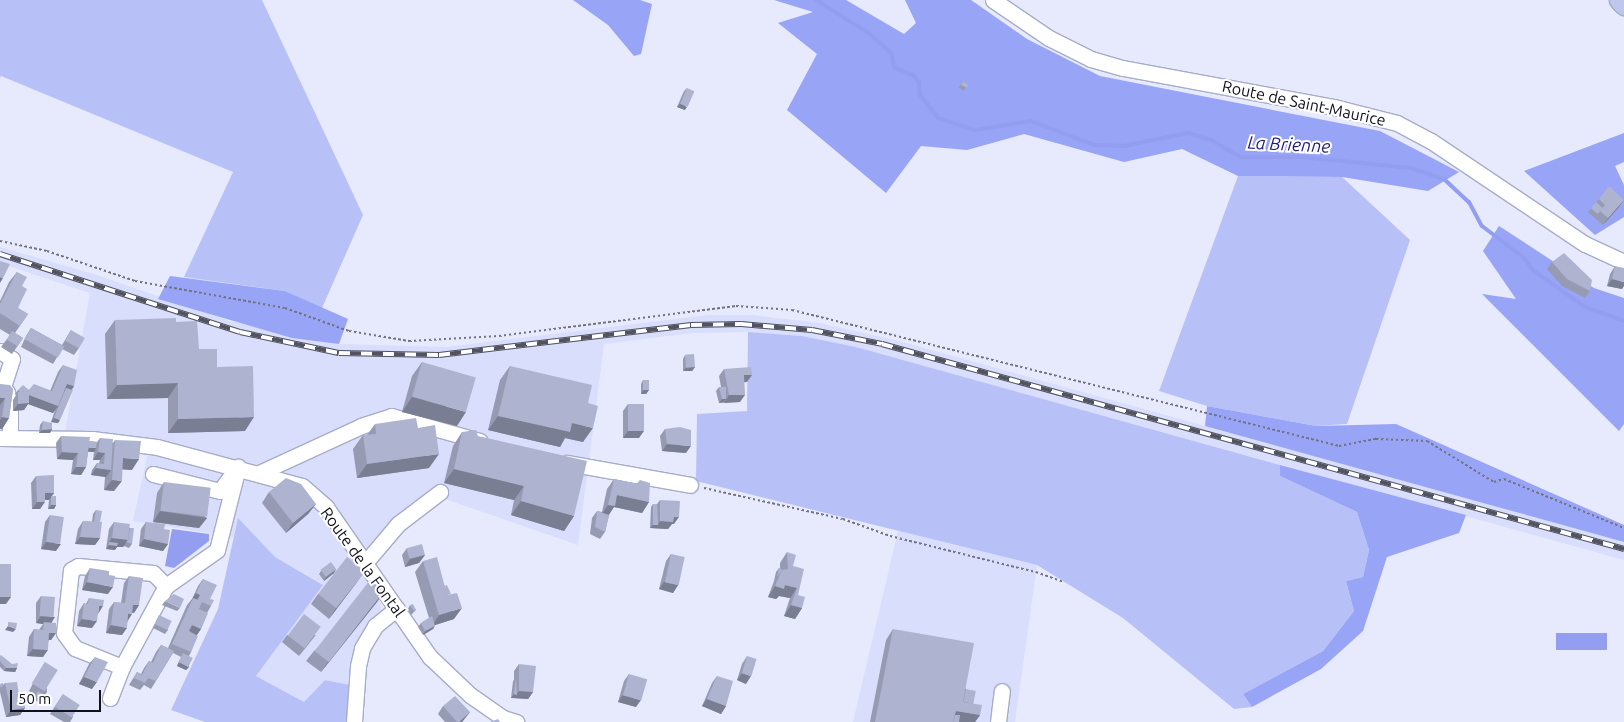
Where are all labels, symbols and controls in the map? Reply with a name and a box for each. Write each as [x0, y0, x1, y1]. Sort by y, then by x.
street label: Route de Saint-Maurice [1221, 76, 1387, 130]
water label: La Brienne [1247, 131, 1331, 157]
street label: Route de la Fontal [317, 503, 409, 621]
scale bar [12, 680, 104, 712]
text: 50 m [18, 690, 51, 707]

